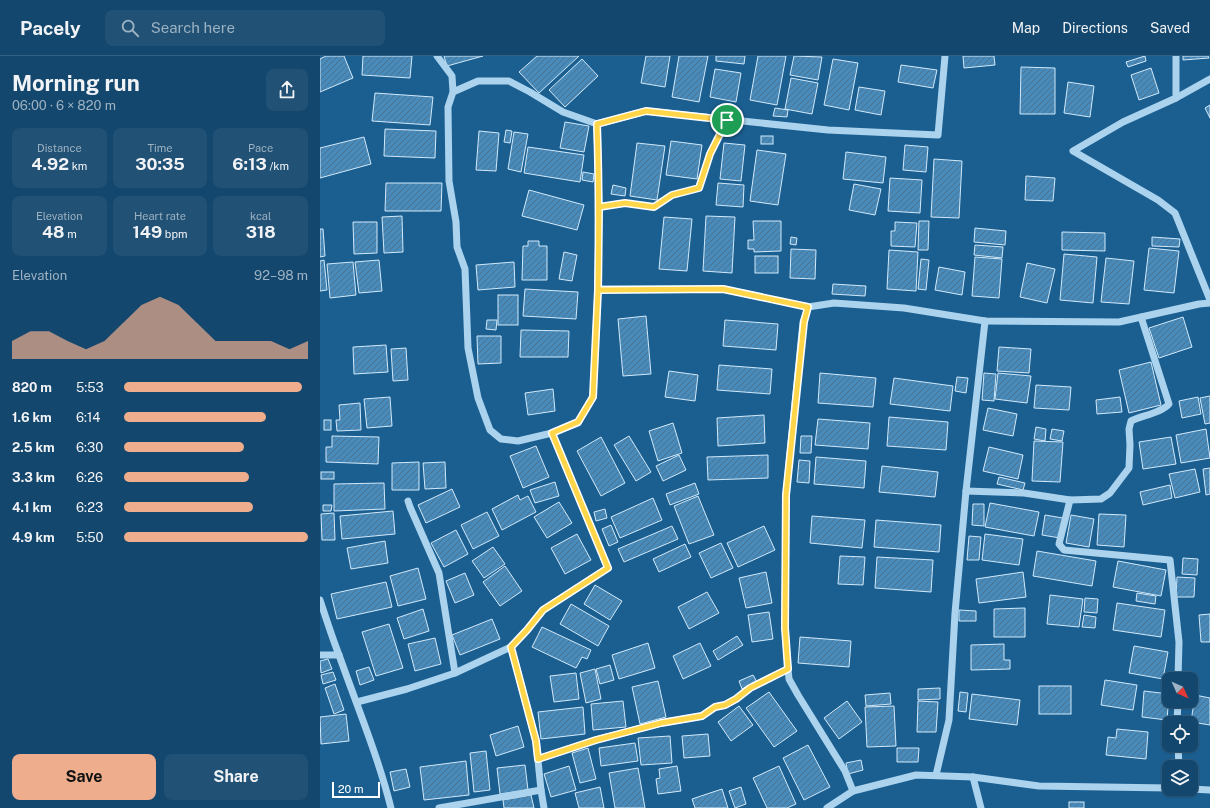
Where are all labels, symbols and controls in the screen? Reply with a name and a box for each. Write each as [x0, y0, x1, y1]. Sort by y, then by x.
search box [105, 10, 385, 46]
text: Pacely [20, 17, 81, 39]
icon: search [119, 17, 141, 39]
text: Search here [151, 19, 235, 36]
text: Map [1012, 20, 1040, 36]
text: Directions [1062, 20, 1128, 36]
text: Saved [1150, 20, 1190, 36]
button: share [266, 69, 308, 111]
text: Morning run [12, 70, 140, 96]
text: 06:00 · 6 × 820 m [12, 98, 116, 113]
pin [710, 103, 744, 137]
icon: arrive [716, 109, 738, 131]
text: Distance [37, 142, 82, 154]
text: Time [147, 142, 173, 154]
text: Pace [248, 142, 273, 154]
text: 4.92 [31, 154, 69, 174]
text: 30:35 [135, 154, 185, 174]
text: 6:13 [232, 154, 267, 174]
text: km [69, 160, 87, 172]
text: /km [267, 160, 289, 172]
text: Elevation [36, 210, 83, 222]
text: Heart rate [134, 210, 186, 222]
text: kcal [250, 210, 271, 222]
text: 48 [42, 222, 65, 242]
text: 149 [133, 222, 162, 242]
text: 318 [246, 222, 276, 242]
text: m [65, 228, 77, 240]
text: bpm [162, 228, 187, 240]
text: Elevation [12, 268, 67, 283]
text: 92–98 m [254, 268, 308, 283]
text: 820 m [12, 380, 52, 395]
text: 5:53 [76, 380, 104, 395]
text: 1.6 km [12, 410, 52, 425]
text: 6:14 [76, 410, 101, 425]
text: 2.5 km [12, 440, 55, 455]
text: 6:30 [76, 440, 103, 455]
text: 3.3 km [12, 470, 55, 485]
text: 6:26 [76, 470, 103, 485]
text: 4.1 km [12, 500, 52, 515]
text: 6:23 [76, 500, 103, 515]
text: 4.9 km [12, 530, 55, 545]
text: 5:50 [76, 530, 104, 545]
north arrow [1162, 672, 1198, 708]
map controls [1162, 672, 1198, 796]
button: locate [1162, 716, 1198, 752]
button: Save [12, 754, 156, 800]
button: Share [164, 754, 308, 800]
button: layers [1162, 760, 1198, 796]
scale bar [332, 780, 380, 799]
text: 20 m [338, 783, 363, 795]

